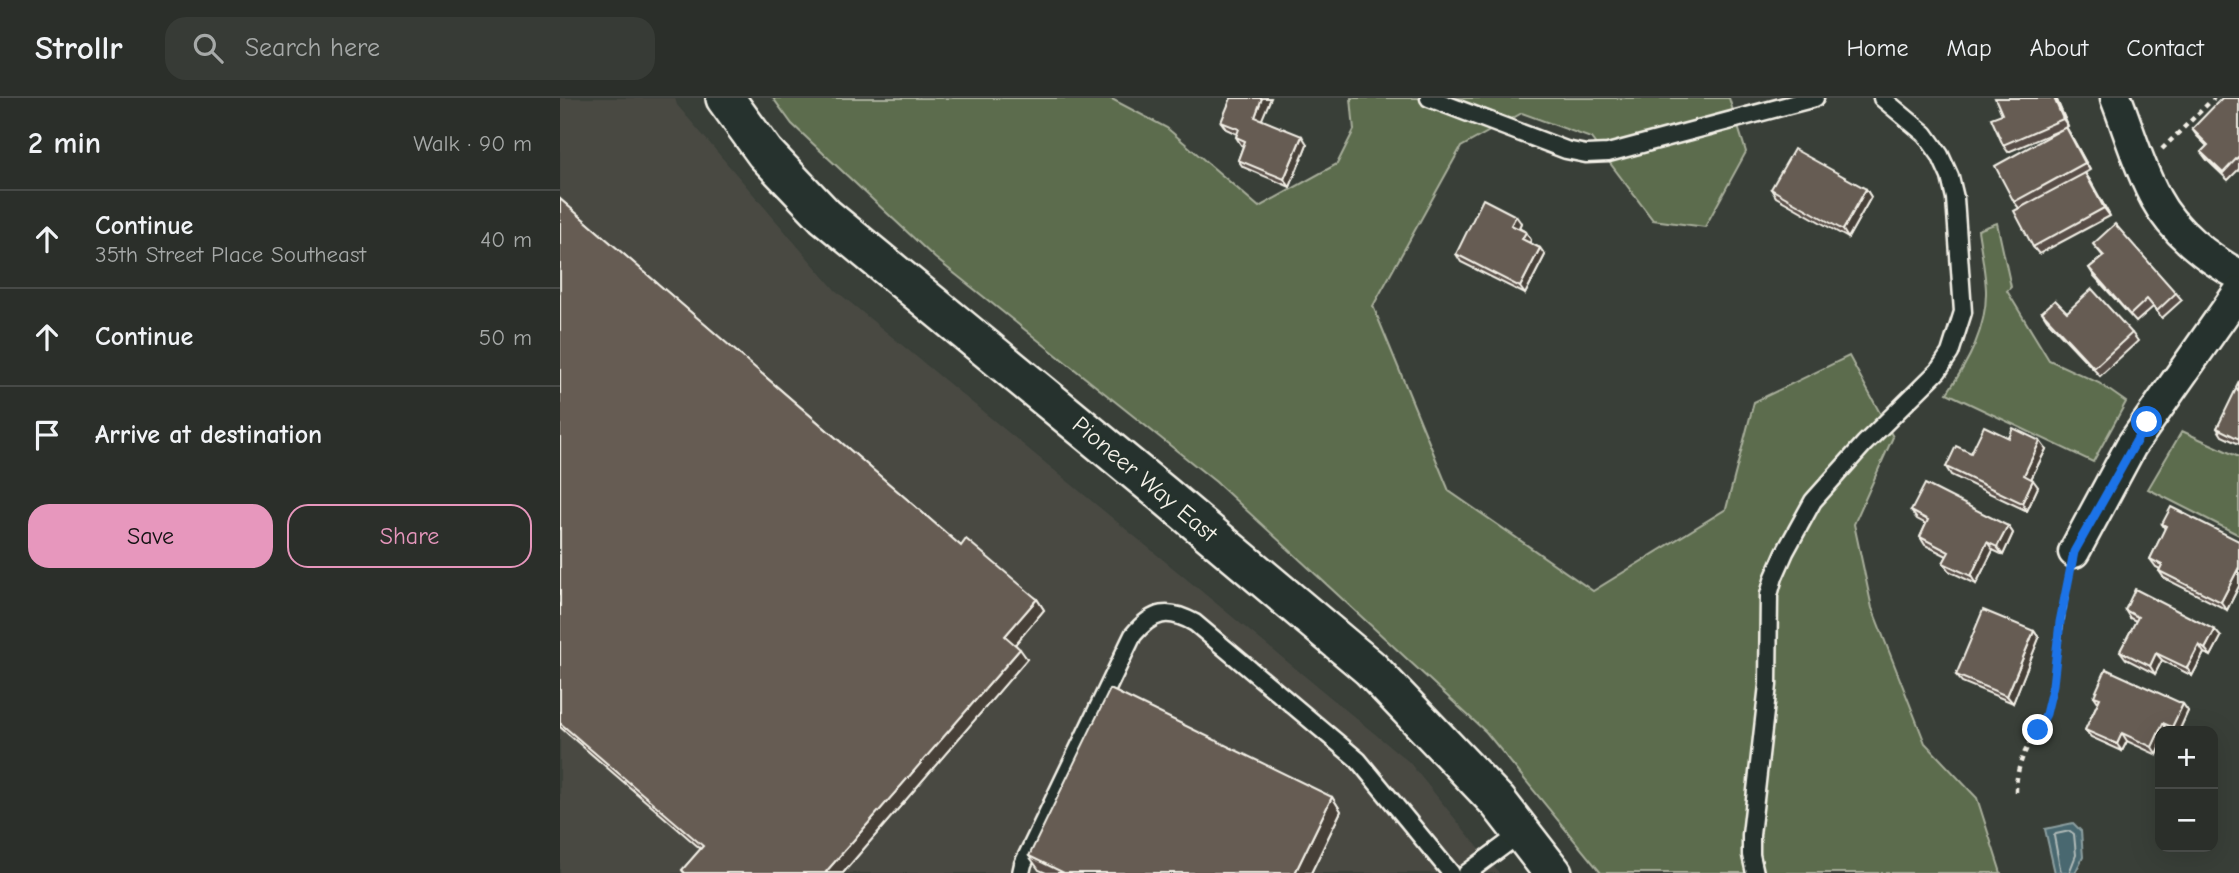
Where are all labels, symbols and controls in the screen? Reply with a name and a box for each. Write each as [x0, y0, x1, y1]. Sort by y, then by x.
search box [165, 17, 655, 80]
text: Strollr [35, 29, 123, 67]
icon: search [189, 29, 227, 67]
text: Search here [245, 33, 380, 63]
text: Home [1847, 34, 1908, 62]
text: Map [1946, 34, 1992, 62]
text: About [2030, 34, 2088, 62]
text: Contact [2126, 34, 2204, 62]
text: 2 min [28, 126, 101, 161]
text: Walk · 90 m [413, 130, 532, 157]
text: Continue [95, 211, 193, 241]
icon: ahead [28, 220, 66, 258]
text: 40 m [480, 226, 532, 253]
text: 35th Street Place Southeast [95, 241, 366, 268]
icon: ahead [28, 318, 66, 356]
text: Continue [95, 322, 193, 352]
text: 50 m [479, 324, 532, 351]
route start [2131, 406, 2162, 437]
street label: Pioneer Way East [1067, 410, 1224, 548]
icon: arrive [28, 416, 66, 454]
text: Arrive at destination [95, 420, 322, 450]
button: Save [28, 504, 273, 568]
button: Share [287, 504, 532, 568]
route end [2022, 714, 2053, 745]
map controls [2155, 726, 2218, 852]
button: + [2155, 726, 2218, 789]
button: − [2155, 789, 2218, 852]

